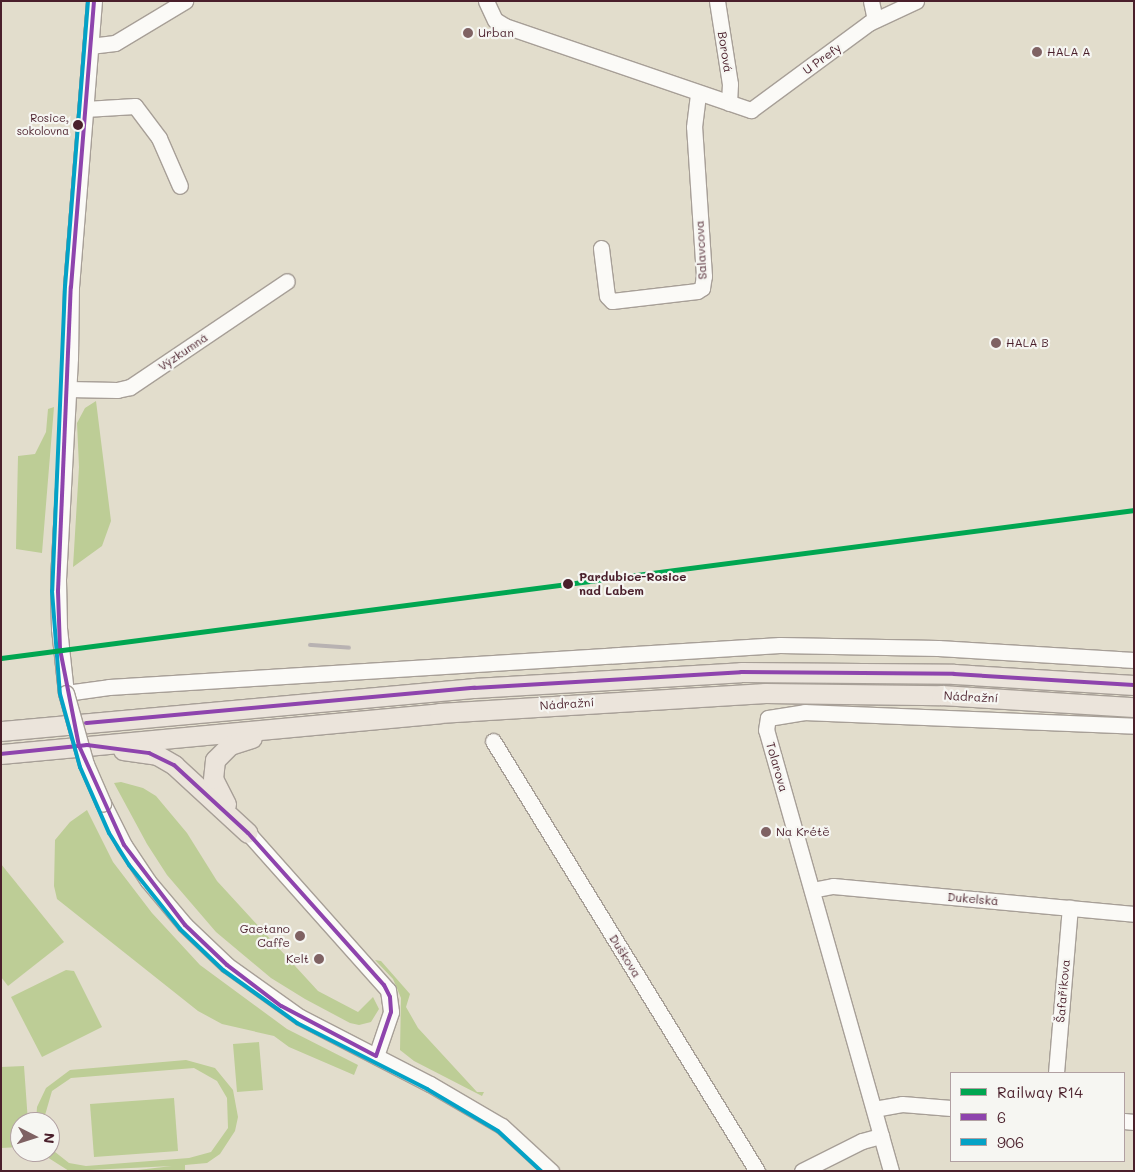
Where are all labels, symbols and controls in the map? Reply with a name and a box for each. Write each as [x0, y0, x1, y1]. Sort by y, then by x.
place label: Urban [478, 26, 514, 40]
marker: Urban [462, 27, 474, 39]
street label: Borová [715, 31, 735, 73]
street label: U Prefy [800, 40, 844, 78]
place label: HALA A [1047, 45, 1091, 59]
marker: HALA A [1031, 46, 1043, 58]
place label: Rosice, sokolovna [17, 112, 69, 138]
marker: Rosice, sokolovna [73, 120, 83, 130]
street label: Salavcova [692, 220, 710, 280]
street label: Výzkumná [155, 330, 211, 374]
place label: HALA B [1006, 336, 1049, 350]
marker: HALA B [990, 337, 1002, 349]
place label: Pardubice-Rosice nad Labem [579, 570, 686, 598]
marker: Pardubice-Rosice nad Labem [561, 577, 575, 591]
street label: Nádražní [943, 688, 999, 706]
street label: Nádražní [539, 695, 595, 713]
street label: Tolarova [763, 740, 791, 794]
place label: Na Krétě [776, 825, 830, 839]
marker: Na Krétě [760, 826, 772, 838]
street label: Dukelská [947, 890, 999, 908]
place label: Gaetano Caffe [240, 922, 290, 950]
marker: Gaetano Caffe [294, 930, 306, 942]
street label: Duškova [606, 932, 644, 980]
place label: Kelt [286, 952, 309, 966]
marker: Kelt [313, 953, 325, 965]
street label: Šafaříkova [1053, 959, 1073, 1023]
legend [950, 1072, 1125, 1162]
text: Railway R14 [997, 1082, 1083, 1102]
text: 6 [997, 1107, 1006, 1127]
north arrow [10, 1112, 60, 1162]
text: N [40, 1132, 59, 1144]
text: 906 [997, 1132, 1024, 1152]

